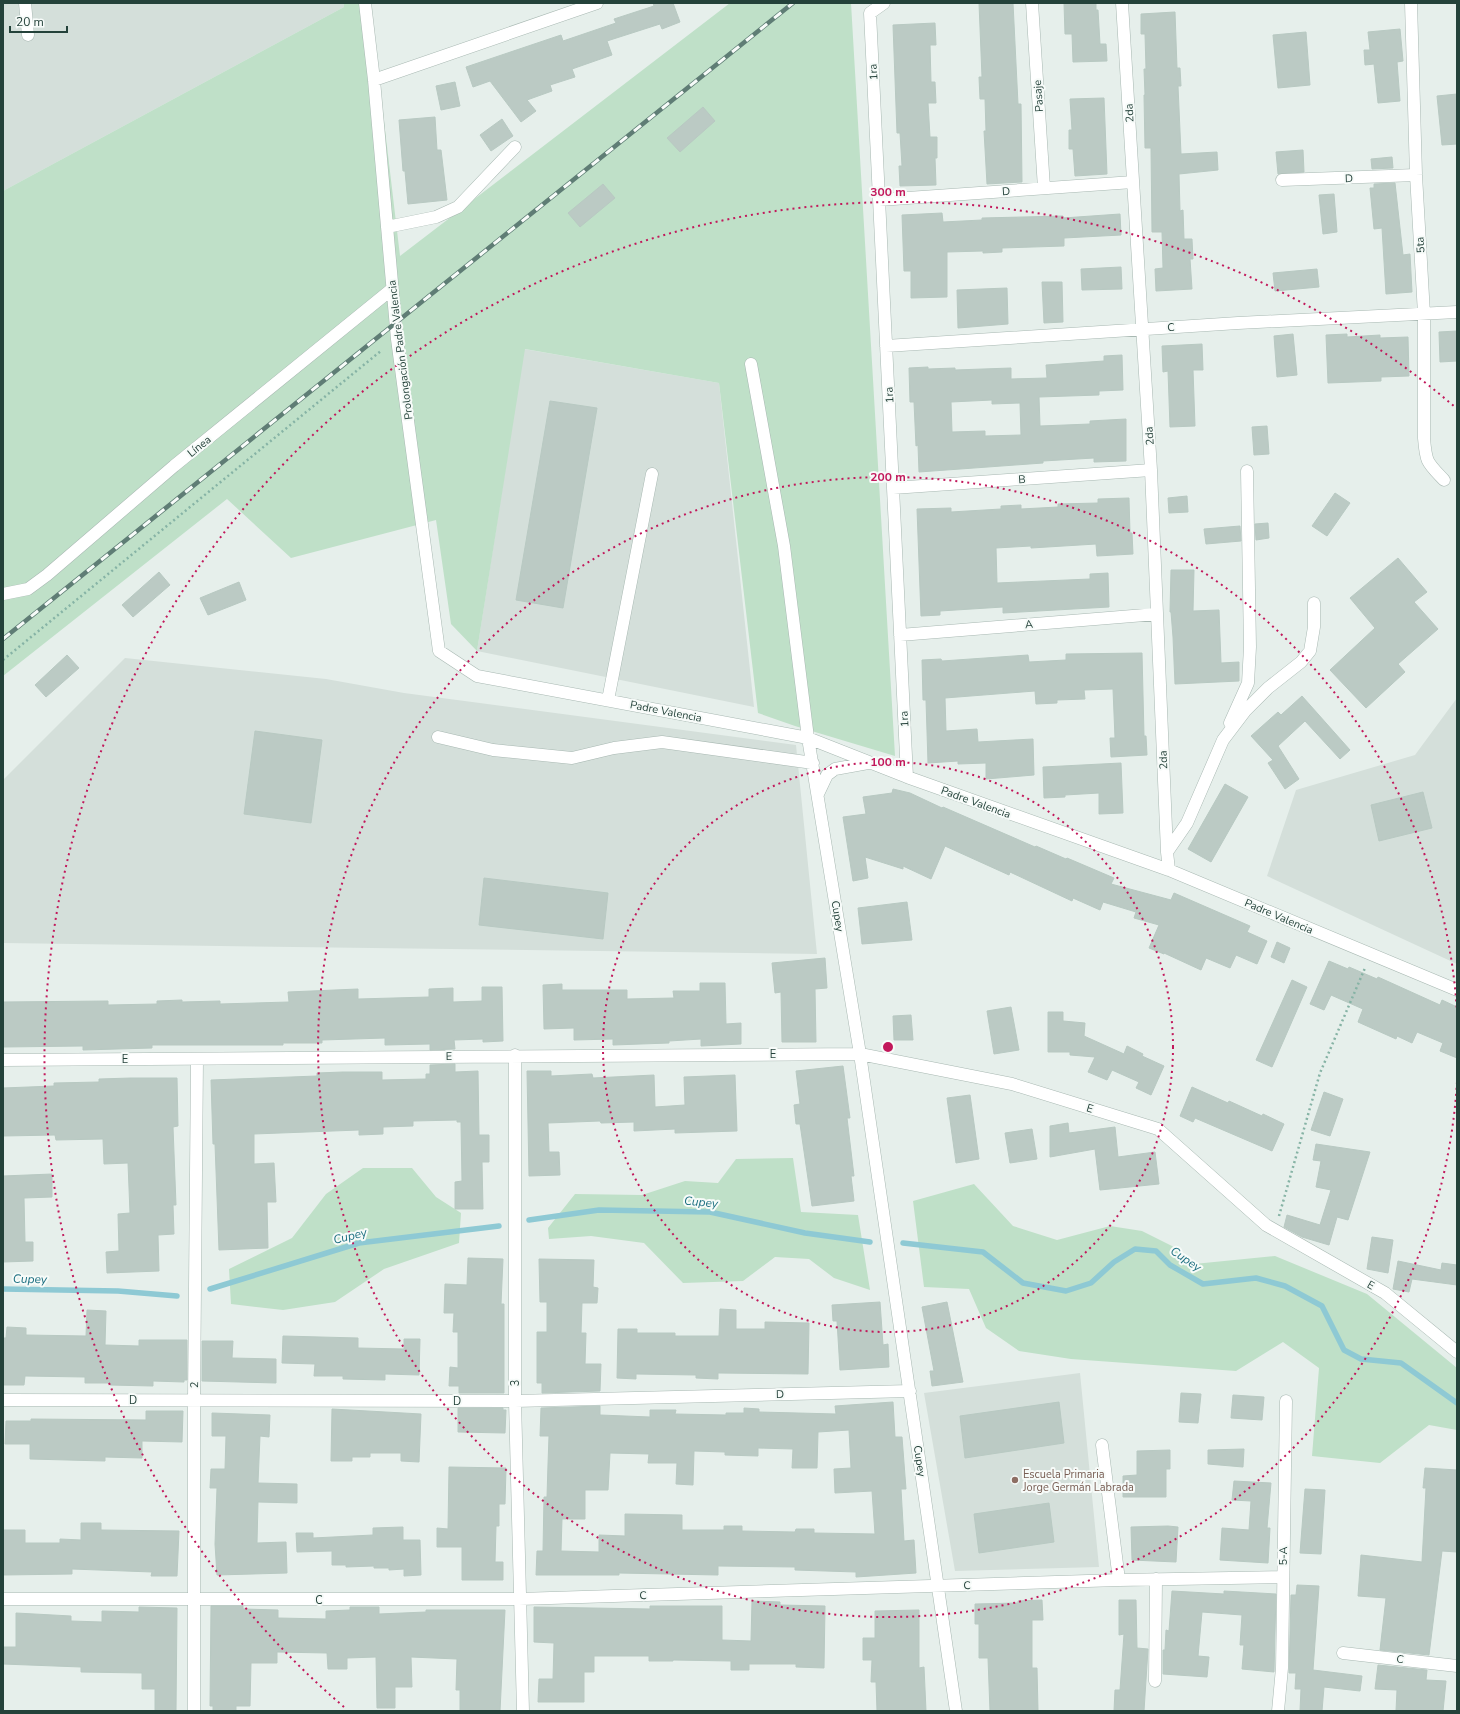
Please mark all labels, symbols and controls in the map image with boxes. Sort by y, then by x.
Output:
scale bar [10,8,67,34]
text: 20 m [16,14,44,30]
street label: 1ra [866,63,881,81]
street label: Pasaje [1030,79,1047,113]
street label: 2da [1122,103,1137,123]
street label: D [1345,171,1353,186]
text: 300 m [870,184,906,200]
street label: D [1001,184,1011,199]
street label: 5ta [1413,236,1428,253]
street label: Prolongación Padre Valencia [384,279,417,421]
street label: C [1167,320,1175,335]
street label: 1ra [882,386,897,404]
street label: 2da [1141,426,1158,446]
street label: Línea [184,432,214,461]
text: 200 m [870,469,906,485]
street label: B [1018,472,1026,487]
street label: A [1024,617,1034,632]
street label: Padre Valencia [629,697,703,726]
street label: 1ra [897,710,912,728]
street label: 2da [1156,750,1171,770]
text: 100 m [870,754,906,770]
street label: Padre Valencia [939,783,1013,822]
street label: Padre Valencia [1242,895,1316,938]
street label: Cupey [828,899,847,933]
centre of rings [881,1040,895,1054]
street label: E [770,1047,776,1062]
street label: E [446,1049,452,1064]
street label: E [122,1052,128,1067]
street label: E [1085,1100,1095,1117]
water label: Cupey [683,1193,720,1212]
water label: Cupey [331,1224,369,1248]
water label: Cupey [1167,1243,1205,1276]
water label: Cupey [13,1271,48,1287]
street label: E [1364,1277,1377,1294]
street label: 3 [508,1380,523,1386]
street label: 2 [187,1382,202,1388]
street label: D [776,1387,784,1402]
street label: D [129,1393,137,1408]
street label: D [453,1394,461,1409]
street label: Cupey [910,1445,929,1478]
place label: Escuela Primaria Jorge Germán Labrada [1022,1467,1134,1495]
marker: Escuela Primaria Jorge Germán Labrada [1010,1475,1020,1485]
street label: 5-A [1276,1546,1291,1566]
street label: C [963,1578,971,1593]
street label: C [639,1588,647,1603]
street label: C [315,1593,323,1608]
street label: C [1395,1652,1404,1667]

